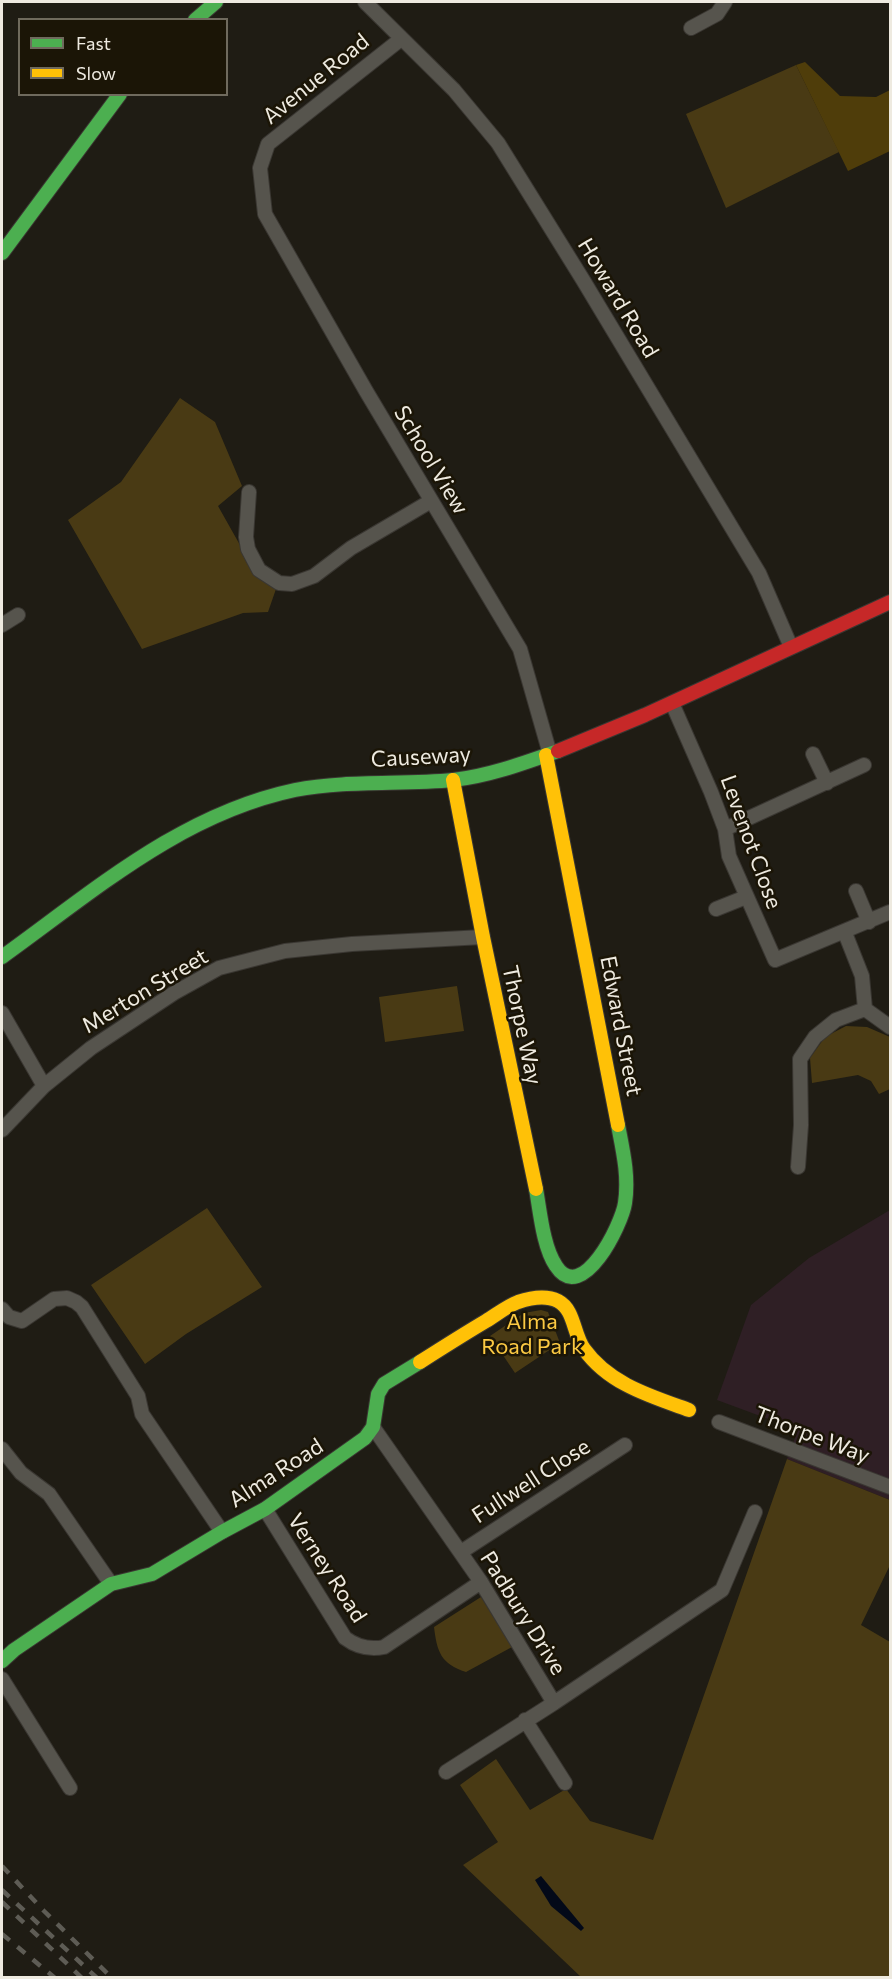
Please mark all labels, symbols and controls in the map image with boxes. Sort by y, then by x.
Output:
legend [18,18,228,96]
street label: Avenue Road [258,28,374,130]
text: Fast [76,32,111,54]
text: Slow [76,62,116,84]
street label: Howard Road [572,233,664,363]
street label: School View [388,401,474,519]
street label: Causeway [370,741,472,773]
street label: Levenot Close [715,771,787,913]
street label: Merton Street [77,943,213,1039]
street label: Edward Street [594,954,648,1098]
street label: Thorpe Way [496,963,548,1087]
park label: Alma Road Park [481,1309,583,1360]
street label: Thorpe Way [751,1401,873,1469]
street label: Alma Road [224,1433,328,1513]
street label: Fullwell Close [467,1433,595,1529]
street label: Verney Road [282,1508,372,1628]
street label: Padbury Drive [474,1546,572,1680]

